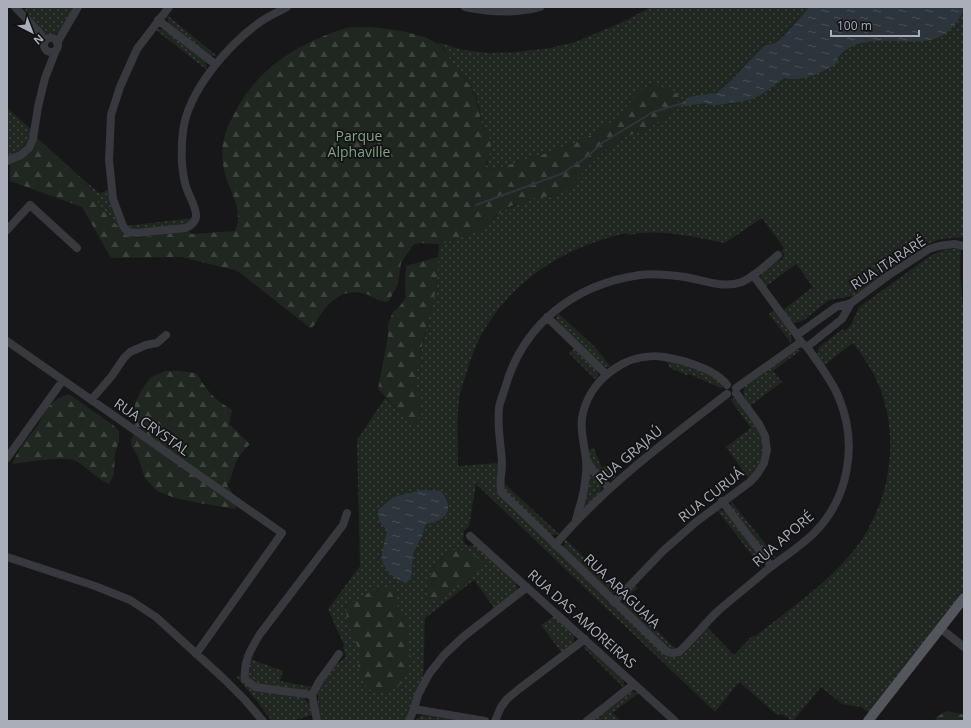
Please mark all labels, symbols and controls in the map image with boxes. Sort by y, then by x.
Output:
north arrow [12,12,52,52]
scale bar [831,12,919,38]
text: 100 m [837,17,872,34]
text: N [31,31,47,48]
park label: Parque Alphaville [328,126,391,161]
street label: RUA ITARARÉ [847,231,929,294]
street label: RUA CRYSTAL [111,394,194,460]
street label: RUA GRAJAÚ [591,421,666,488]
street label: RUA CURUÁ [674,463,747,526]
street label: RUA APORÉ [748,507,818,571]
street label: RUA ARAGUAIA [580,549,665,632]
street label: RUA DAS AMOREIRAS [524,565,641,672]

